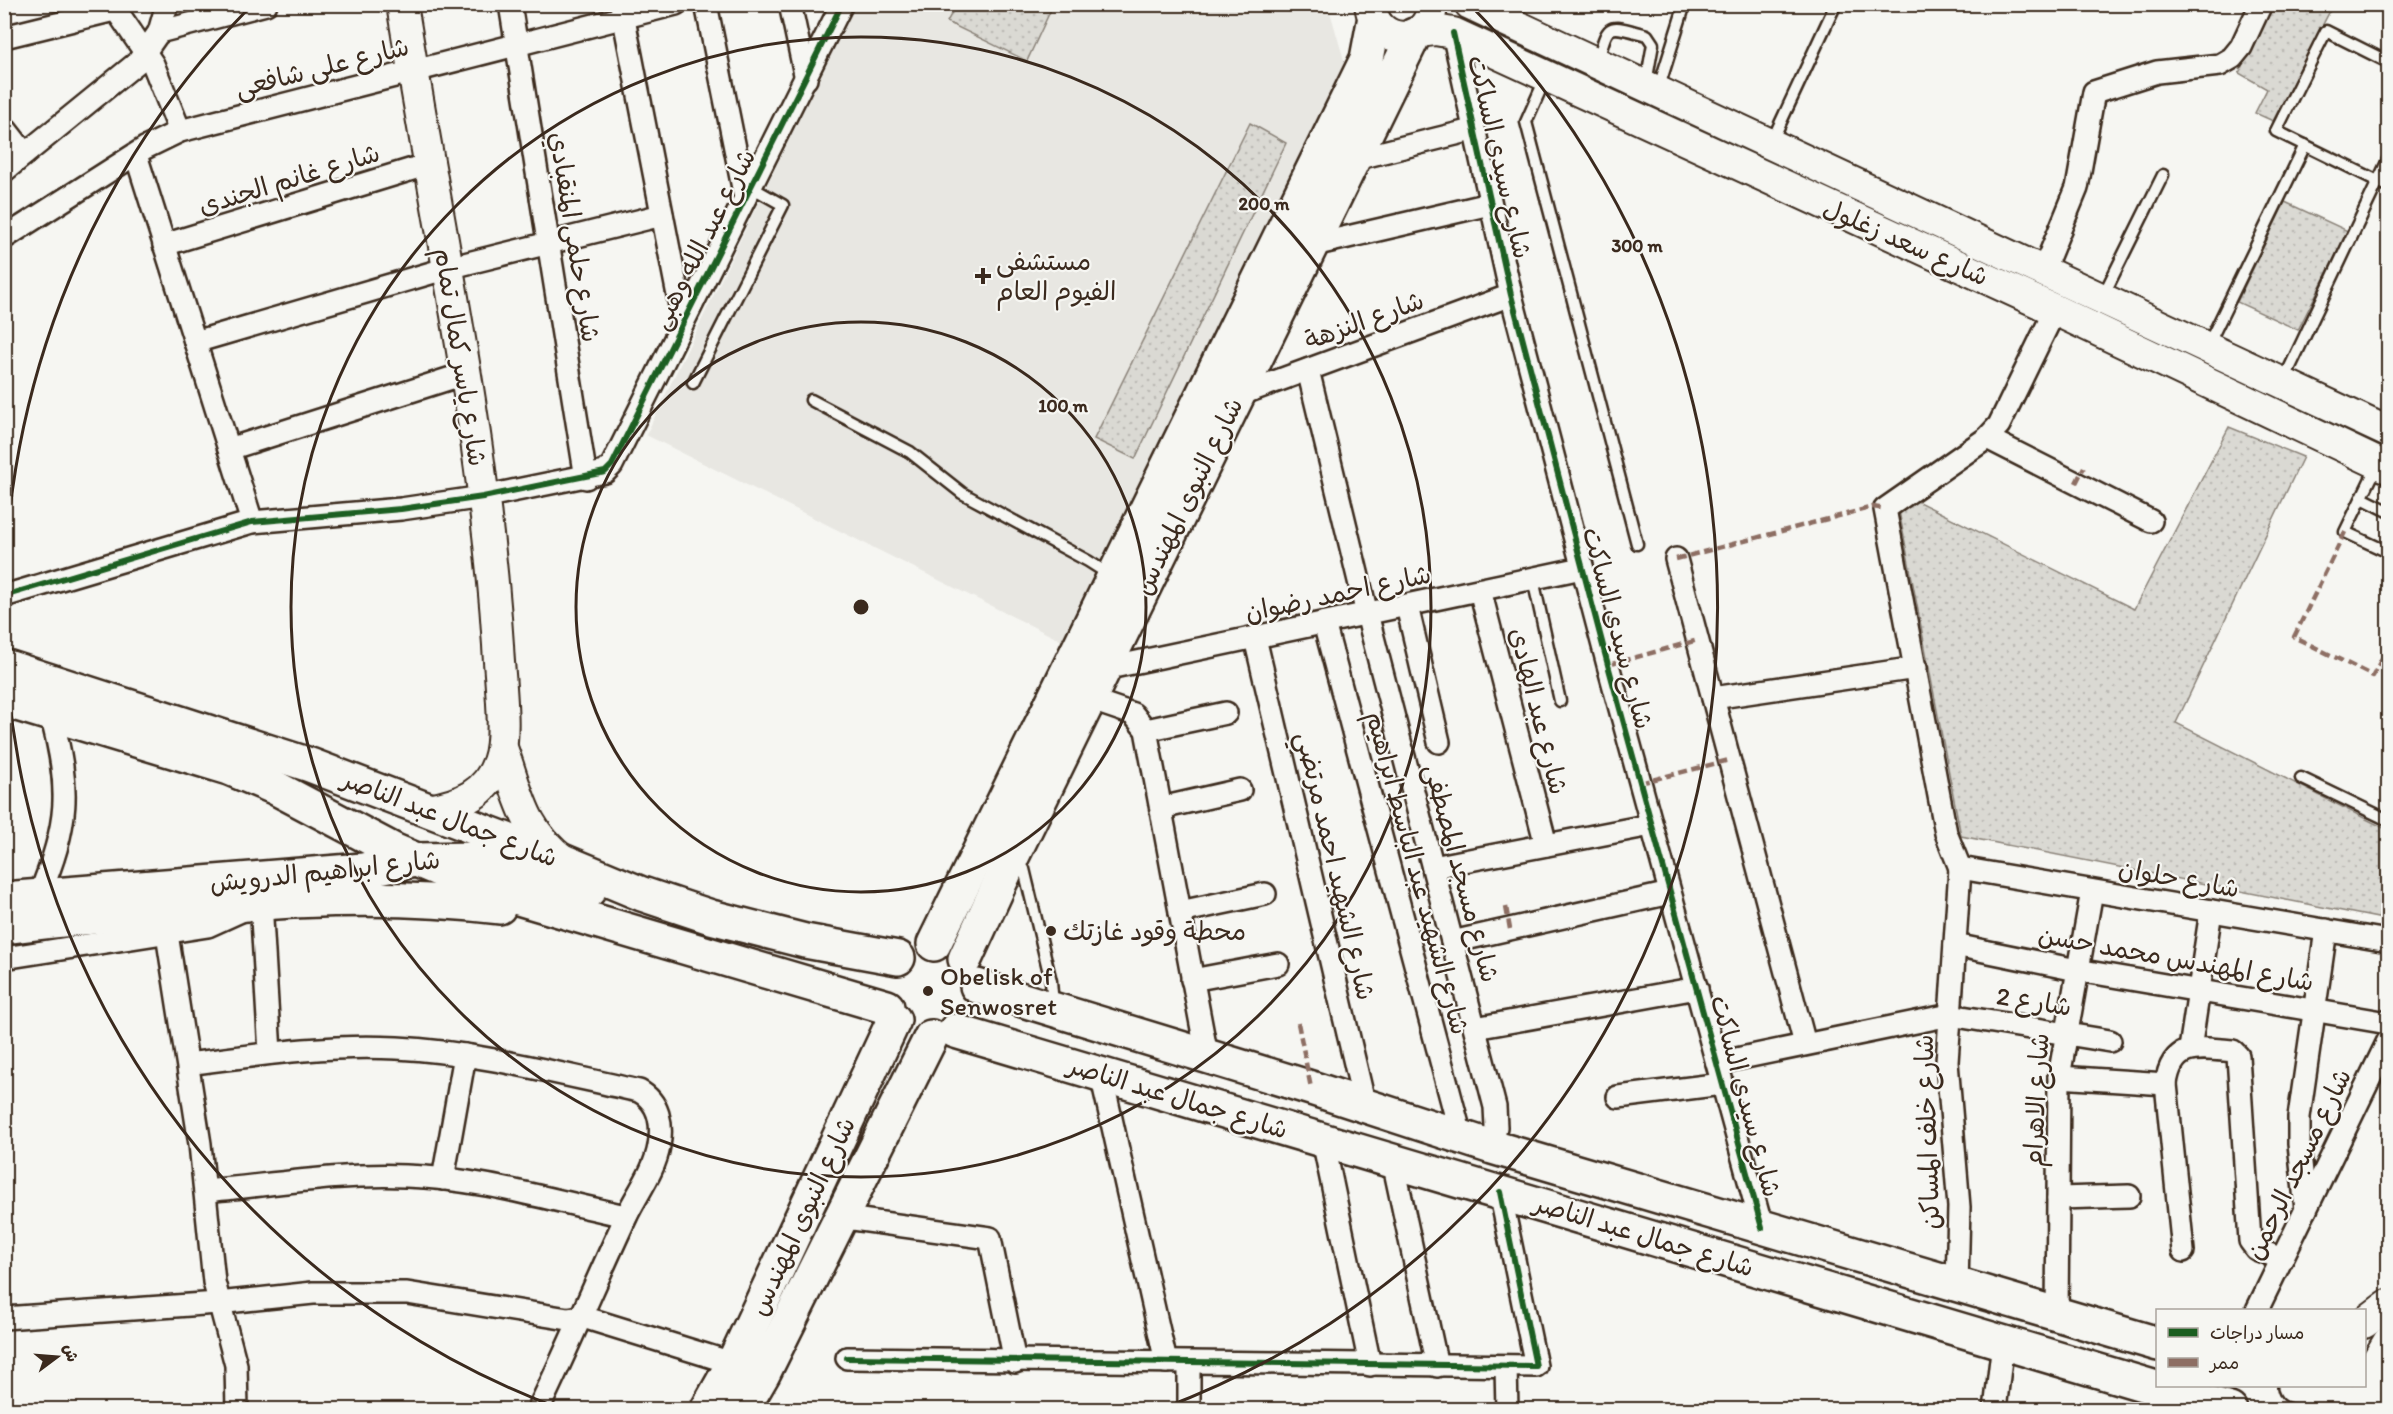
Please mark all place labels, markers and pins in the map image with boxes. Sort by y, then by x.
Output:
place label: مستشفى الفيوم العام [996,245,1116,311]
marker: مستشفى الفيوم العام [974,267,992,285]
centre of rings [851,597,871,617]
place label: محطة وقود غازتك [1063,915,1246,947]
marker: محطة وقود غازتك [1044,924,1058,938]
place label: Obelisk of Senwosret [940,960,1057,1022]
marker: Obelisk of Senwosret [921,984,935,998]

